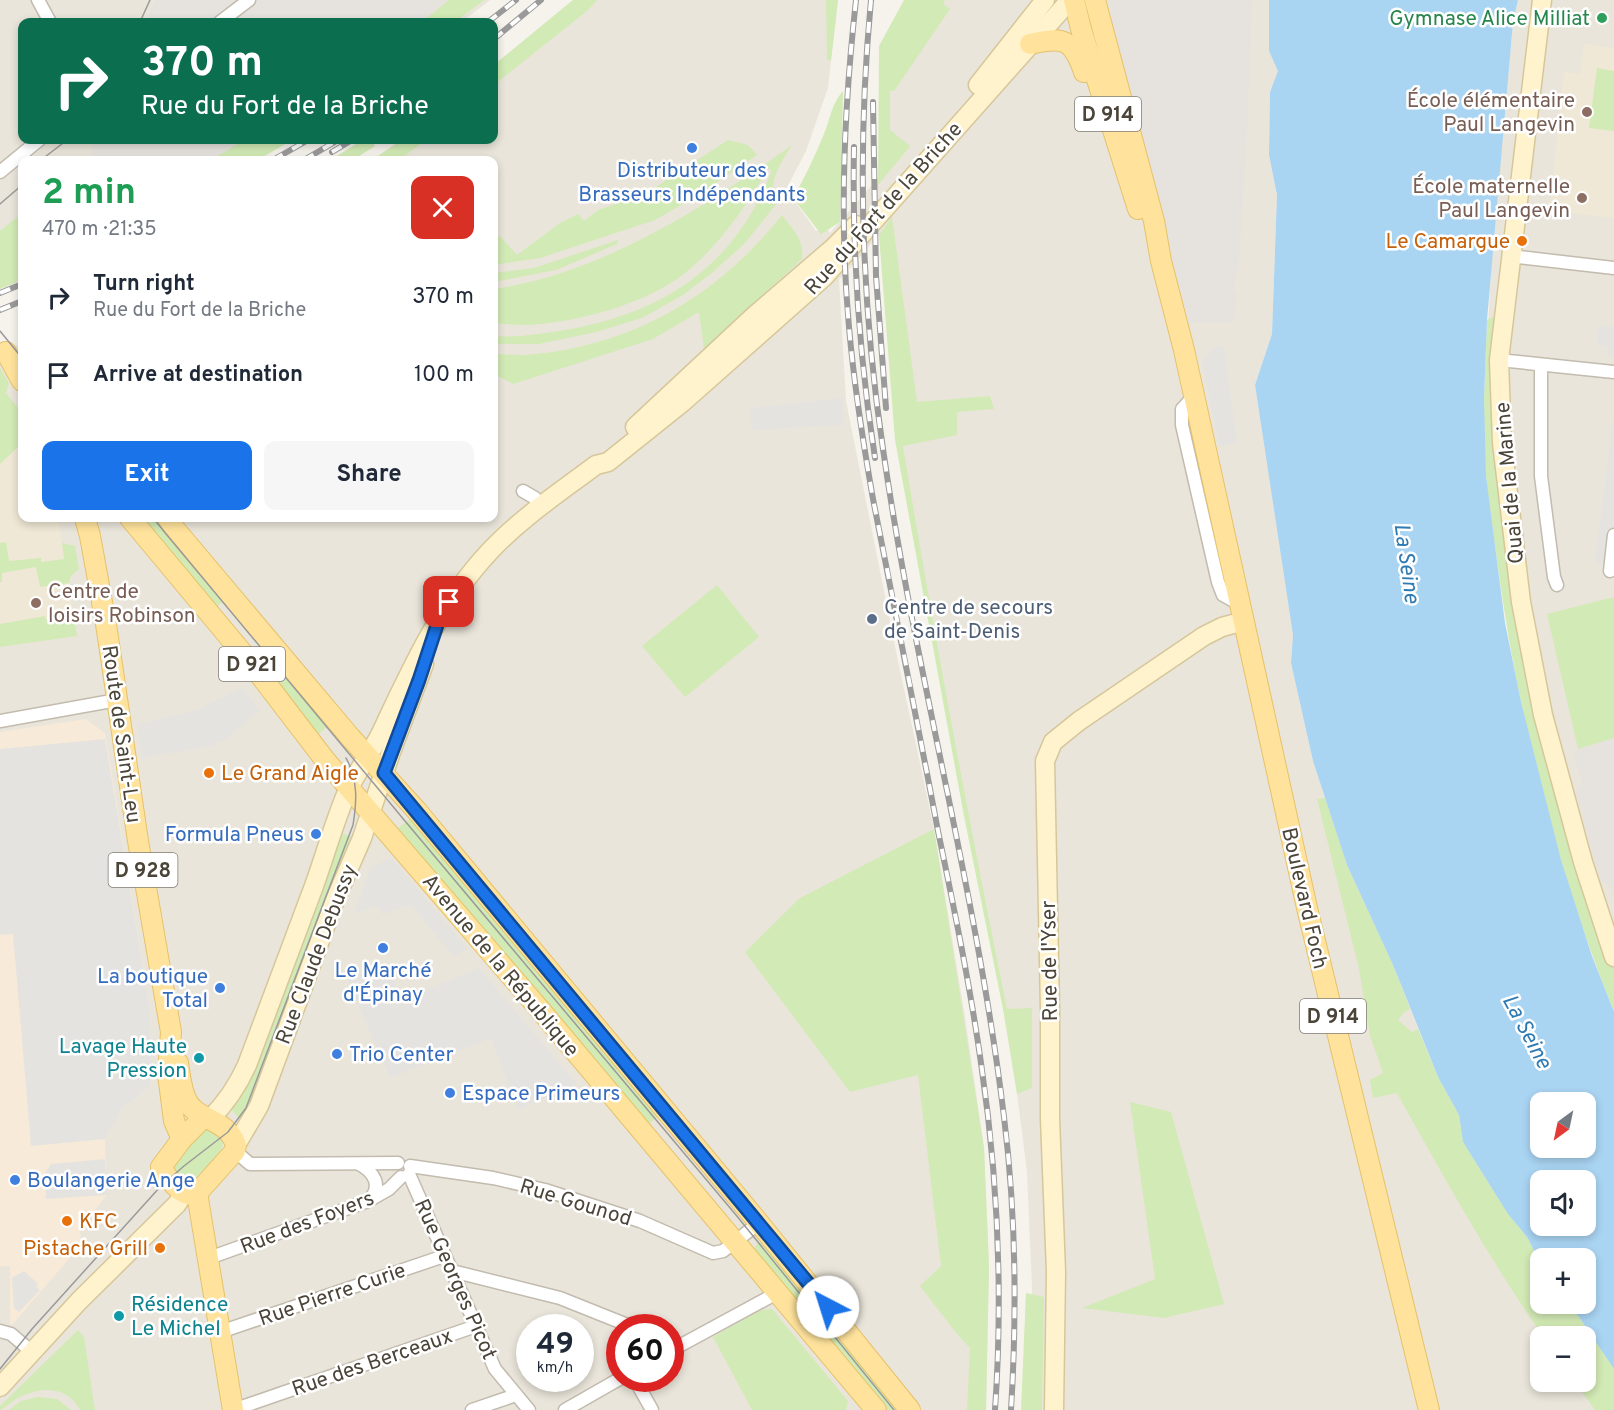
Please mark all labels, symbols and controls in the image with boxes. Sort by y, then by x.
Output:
place label: Gymnase Alice Milliat [1389,6,1590,33]
marker: Gymnase Alice Milliat [1595,11,1609,25]
text: 370 m [141,38,263,91]
icon: right [42,42,120,120]
place label: École élémentaire Paul Langevin [1407,87,1575,139]
text: Rue du Fort de la Briche [141,90,429,124]
road number: D 914 [1075,97,1141,131]
marker: École élémentaire Paul Langevin [1580,105,1594,119]
street label: Rue du Fort de la Briche [799,117,969,301]
marker: Distributeur des Brasseurs Indépendants [685,141,699,155]
place label: Distributeur des Brasseurs Indépendants [578,158,806,209]
text: 2 min [42,171,136,217]
place label: École maternelle Paul Langevin [1412,173,1570,225]
button: close [411,176,474,239]
marker: École maternelle Paul Langevin [1575,191,1589,205]
text: 470 m · 21:35 [42,217,157,243]
place label: Le Camargue [1385,229,1510,256]
marker: Le Camargue [1515,234,1529,248]
text: Turn right [93,271,195,298]
icon: right [42,281,75,314]
text: 370 m [412,284,474,311]
text: Rue du Fort de la Briche [93,298,306,324]
icon: arrive [42,359,75,392]
text: Arrive at destination [93,362,303,389]
text: 100 m [414,362,474,389]
street label: Quai de la Marine [1490,401,1531,565]
button: Exit [42,441,252,510]
button: Share [264,441,474,510]
water label: La Seine [1387,522,1425,606]
pin [423,576,474,627]
place label: Centre de loisirs Robinson [48,579,196,630]
icon: arrive [432,585,465,618]
place label: Centre de secours de Saint-Denis [884,595,1053,646]
marker: Centre de loisirs Robinson [29,596,43,610]
marker: Centre de secours de Saint-Denis [865,612,879,626]
street label: Route de Saint-Leu [95,643,146,825]
road number: D 921 [219,647,285,681]
place label: Le Grand Aigle [221,761,359,788]
marker: Le Grand Aigle [202,766,216,780]
place label: Formula Pneus [165,822,304,849]
street label: Boulevard Foch [1274,825,1333,972]
marker: Formula Pneus [309,827,323,841]
road number: D 928 [108,853,178,887]
street label: Rue Claude Debussy [271,861,364,1049]
street label: Avenue de la République [415,869,584,1063]
street label: Rue de l'Yser [1036,900,1065,1022]
marker: Le Marché d'Épinay [376,941,390,955]
place label: Le Marché d'Épinay [334,958,432,1009]
place label: La boutique Total [97,964,208,1015]
marker: La boutique Total [213,981,227,995]
water label: La Seine [1495,990,1557,1075]
road number: D 914 [1300,999,1366,1033]
place label: Lavage Haute Pression [59,1034,187,1085]
place label: Trio Center [349,1042,454,1069]
marker: Trio Center [330,1047,344,1061]
marker: Lavage Haute Pression [192,1051,206,1065]
place label: Espace Primeurs [462,1081,620,1108]
marker: Espace Primeurs [443,1086,457,1100]
north arrow [1530,1092,1596,1158]
map controls [1530,1092,1596,1392]
place label: Boulangerie Ange [27,1168,195,1195]
button: sound [1530,1170,1596,1236]
marker: Boulangerie Ange [8,1173,22,1187]
street label: Rue Gounod [516,1174,635,1233]
street label: Rue des Foyers [237,1185,378,1261]
street label: Rue Georges Picot [407,1195,502,1364]
place label: KFC [79,1209,118,1236]
marker: KFC [60,1214,74,1228]
place label: Pistache Grill [23,1236,148,1263]
marker: Pistache Grill [153,1241,167,1255]
button: + [1530,1248,1596,1314]
street label: Rue Pierre Curie [255,1258,410,1333]
position arrow [796,1275,860,1339]
place label: Résidence Le Michel [131,1292,228,1343]
marker: Résidence Le Michel [112,1309,126,1323]
speed limit sign: 60 [606,1314,684,1392]
street label: Rue des Berceaux [289,1323,456,1404]
button: − [1530,1326,1596,1392]
text: 49 [536,1327,574,1364]
text: km/h [537,1359,573,1378]

